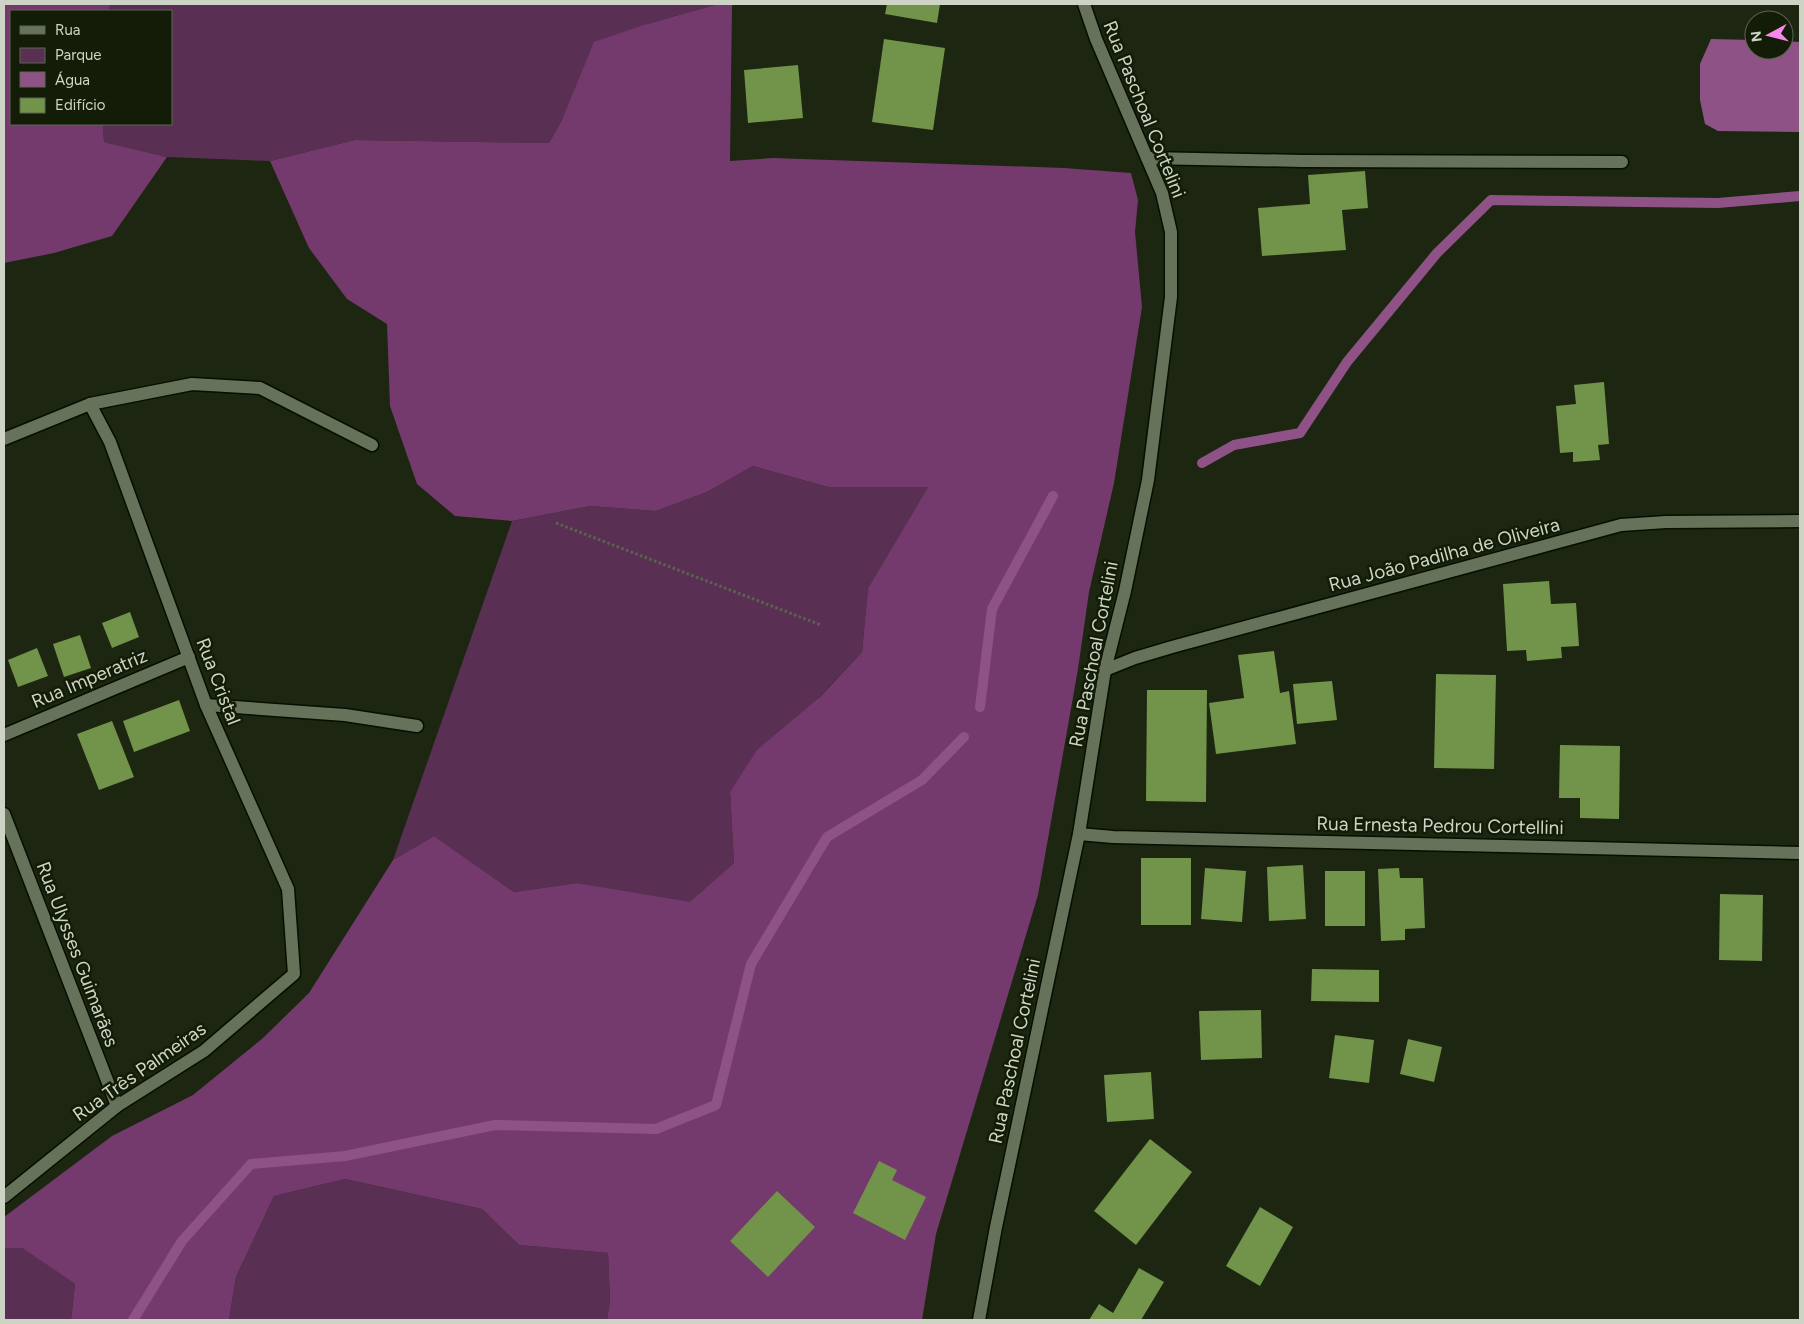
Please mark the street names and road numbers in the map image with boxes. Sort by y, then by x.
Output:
street label: Rua Paschoal Cortelini [1098,17,1191,201]
street label: Rua João Padilha de Oliveira [1326,513,1562,596]
street label: Rua Paschoal Cortelini [1064,559,1123,749]
street label: Rua Cristal [191,634,246,728]
street label: Rua Imperatriz [28,644,150,713]
street label: Rua Ernesta Pedrou Cortellini [1316,812,1564,839]
street label: Rua Ulysses Guimarães [32,858,124,1050]
street label: Rua Paschoal Cortelini [984,956,1045,1146]
street label: Rua Três Palmeiras [68,1017,210,1126]

